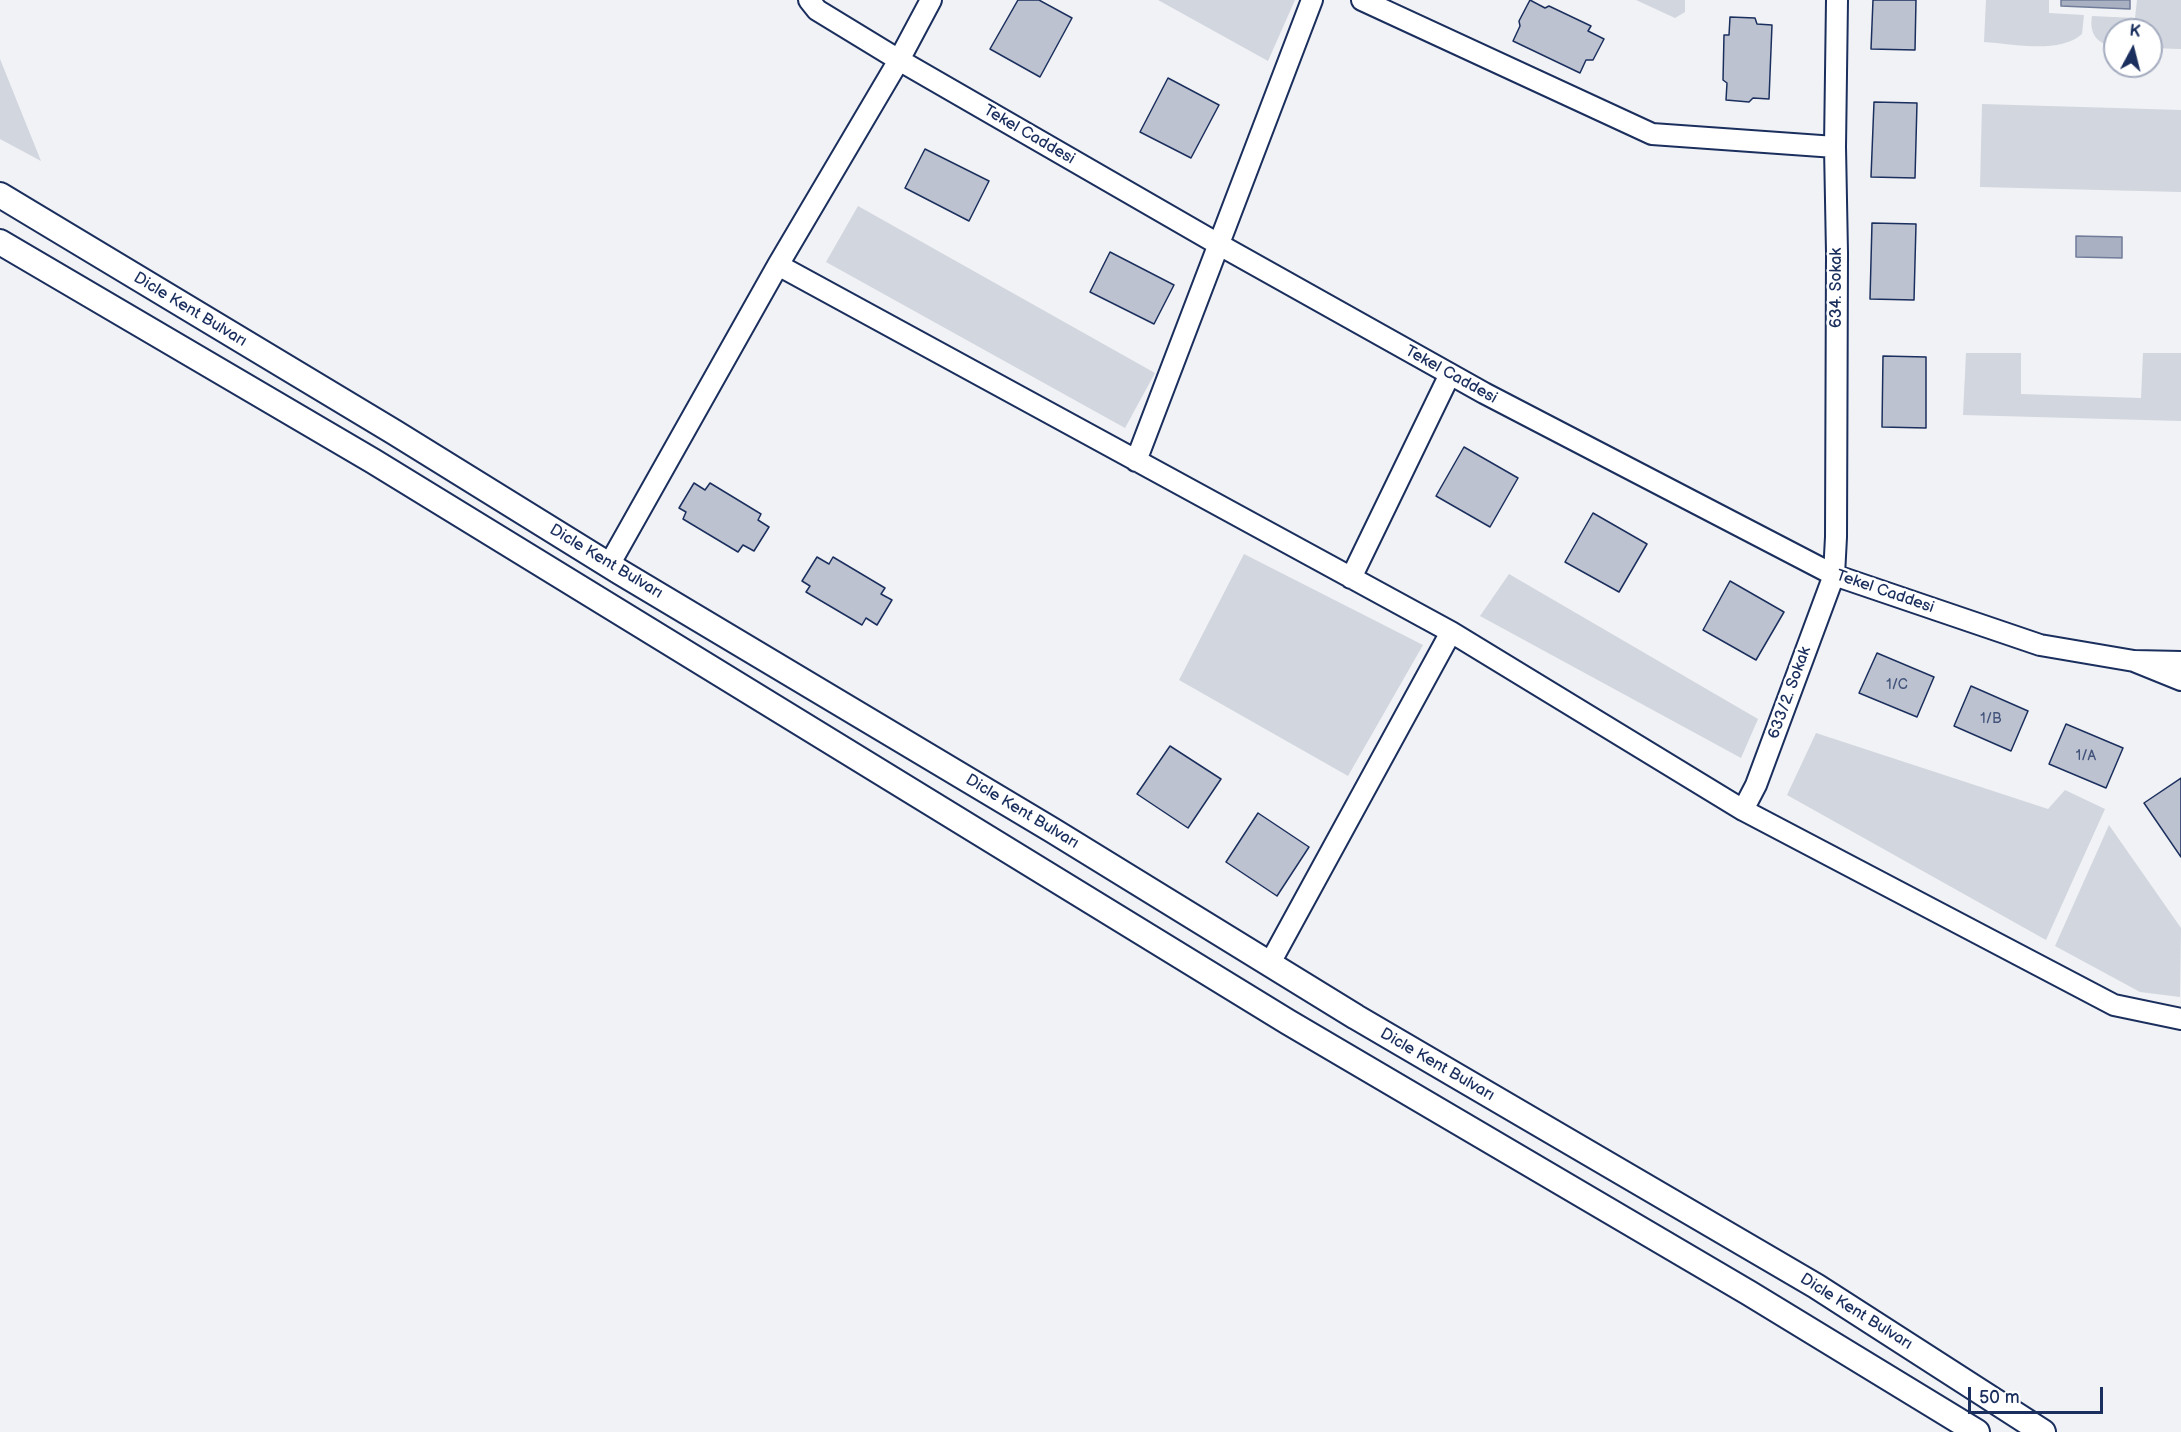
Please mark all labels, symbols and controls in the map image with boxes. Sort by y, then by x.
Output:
north arrow [2103,18,2163,78]
text: K [2128,22,2142,42]
street label: Tekel Caddesi [980,101,1078,169]
street label: 634. Sokak [1827,248,1847,328]
street label: Dicle Kent Bulvarı [130,269,250,351]
street label: Tekel Caddesi [1402,342,1500,408]
street label: Dicle Kent Bulvarı [546,521,666,603]
street label: Tekel Caddesi [1834,566,1936,618]
street label: 633/2. Sokak [1764,644,1816,742]
house number: 1/C [1886,677,1908,693]
house number: 1/B [1980,711,2002,727]
house number: 1/A [2076,748,2096,764]
street label: Dicle Kent Bulvarı [962,771,1082,853]
street label: Dicle Kent Bulvarı [1376,1025,1498,1105]
street label: Dicle Kent Bulvarı [1796,1270,1916,1354]
scale bar [1971,1375,2106,1413]
text: 50 m [1979,1387,2020,1408]

